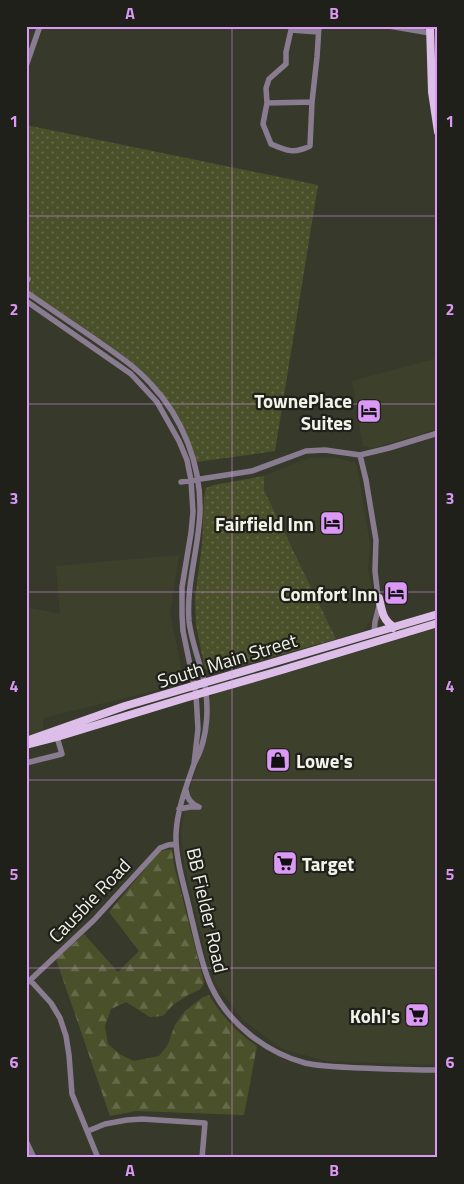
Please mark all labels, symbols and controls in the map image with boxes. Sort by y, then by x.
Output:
text: A [125,1,135,25]
text: B [329,1,339,25]
text: 1 [10,109,18,133]
text: 1 [446,109,454,133]
text: 2 [10,297,18,321]
text: 2 [446,297,454,321]
place label: TownePlace Suites [254,386,352,437]
hotel icon: TownePlace Suites [356,398,382,424]
text: 3 [10,486,18,510]
text: 3 [446,486,454,510]
place label: Fairfield Inn [215,509,314,538]
hotel icon: Fairfield Inn [319,510,345,536]
place label: Comfort Inn [280,579,378,608]
hotel icon: Comfort Inn [383,580,409,606]
street label: South Main Street [154,625,301,695]
text: 4 [10,674,19,698]
text: 4 [446,674,455,698]
place label: Lowe's [296,746,353,775]
shop icon: Lowe's [265,747,291,773]
street label: BB Fielder Road [180,845,236,975]
place label: Target [302,849,354,878]
supermarket icon: Target [272,850,298,876]
street label: Causbie Road [41,851,137,949]
text: 5 [10,862,19,886]
text: 5 [446,862,455,886]
place label: Kohl's [350,1001,400,1030]
supermarket icon: Kohl's [404,1002,430,1028]
text: 6 [10,1050,19,1074]
text: 6 [446,1050,455,1074]
text: A [125,1158,135,1182]
text: B [329,1158,339,1182]

